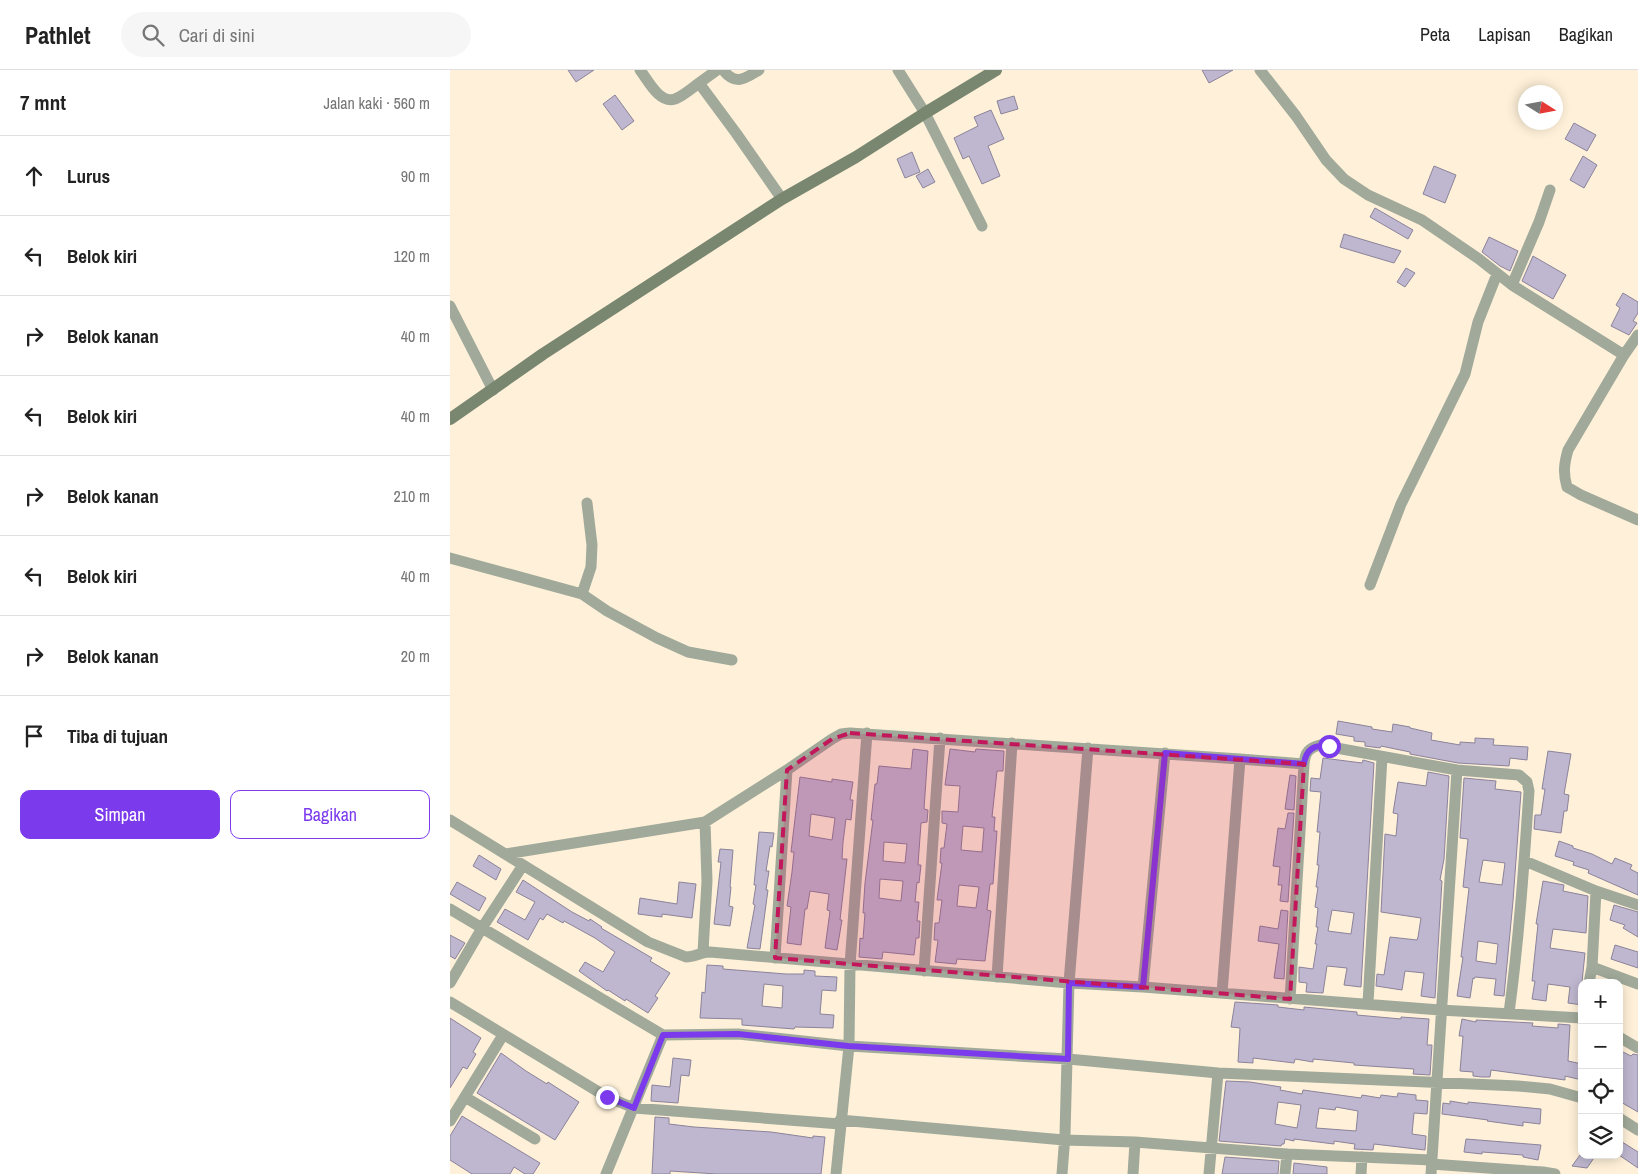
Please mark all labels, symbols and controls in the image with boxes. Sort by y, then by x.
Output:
search box [121,12,471,57]
text: Pathlet [25,19,91,51]
icon: search [139,21,167,49]
text: Cari di sini [179,22,255,48]
text: Peta [1420,22,1450,47]
text: Lapisan [1478,22,1531,47]
text: Bagikan [1559,22,1613,47]
north arrow [1518,85,1563,130]
text: 7 mnt [20,88,66,117]
text: Jalan kaki · 560 m [324,92,430,114]
icon: ahead [20,162,48,190]
text: Lurus [67,163,110,189]
text: 90 m [401,165,430,187]
icon: left [20,242,48,270]
text: Belok kiri [67,243,137,269]
text: 120 m [394,245,430,267]
icon: right [20,322,48,350]
text: Belok kanan [67,323,159,349]
text: 40 m [401,325,430,347]
icon: left [20,402,48,430]
text: Belok kiri [67,403,137,429]
text: 40 m [401,405,430,427]
icon: right [20,482,48,510]
text: Belok kanan [67,483,159,509]
text: 210 m [394,485,430,507]
icon: left [20,562,48,590]
text: Belok kiri [67,563,137,589]
text: 40 m [401,565,430,587]
icon: right [20,642,48,670]
text: Belok kanan [67,643,159,669]
text: 20 m [401,645,430,667]
icon: arrive [20,722,48,750]
text: Tiba di tujuan [67,723,168,749]
route start [1318,735,1341,758]
button: Simpan [20,790,220,839]
button: Bagikan [230,790,430,839]
map controls [1578,979,1623,1159]
button: + [1578,979,1623,1024]
button: − [1578,1024,1623,1069]
button: locate [1578,1069,1623,1114]
route end [596,1086,619,1109]
button: layers [1578,1114,1623,1159]

